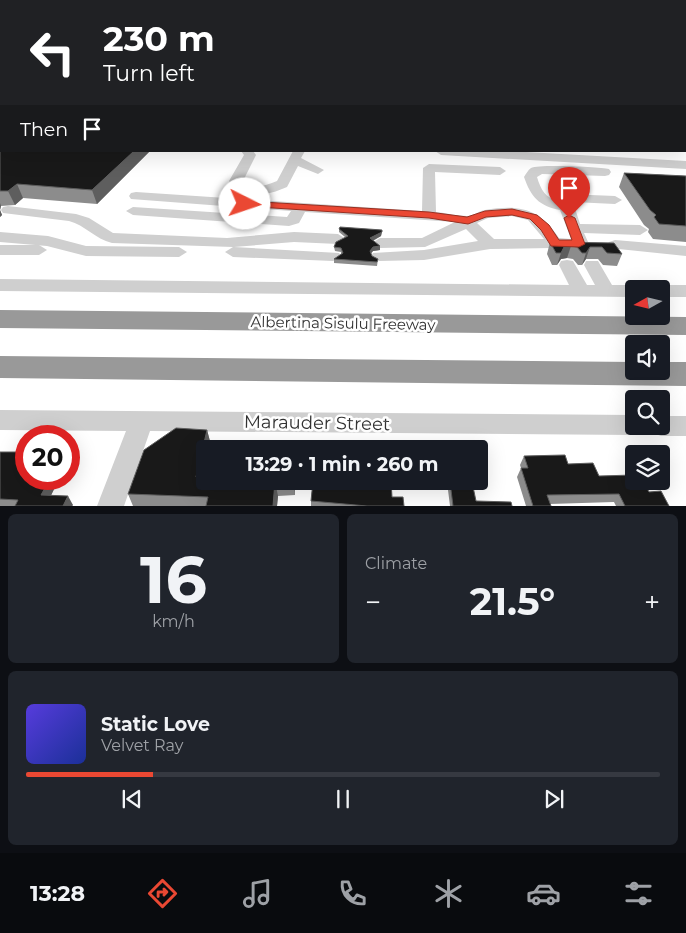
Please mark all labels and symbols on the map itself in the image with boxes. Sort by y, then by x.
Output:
pin [548,167,590,218]
position arrow [218,177,270,229]
north arrow [625,280,670,325]
street label: Albertina Sisulu Freeway [250,312,436,334]
street label: Marauder Street [244,411,390,435]
speed limit sign: 20 [15,425,80,490]

